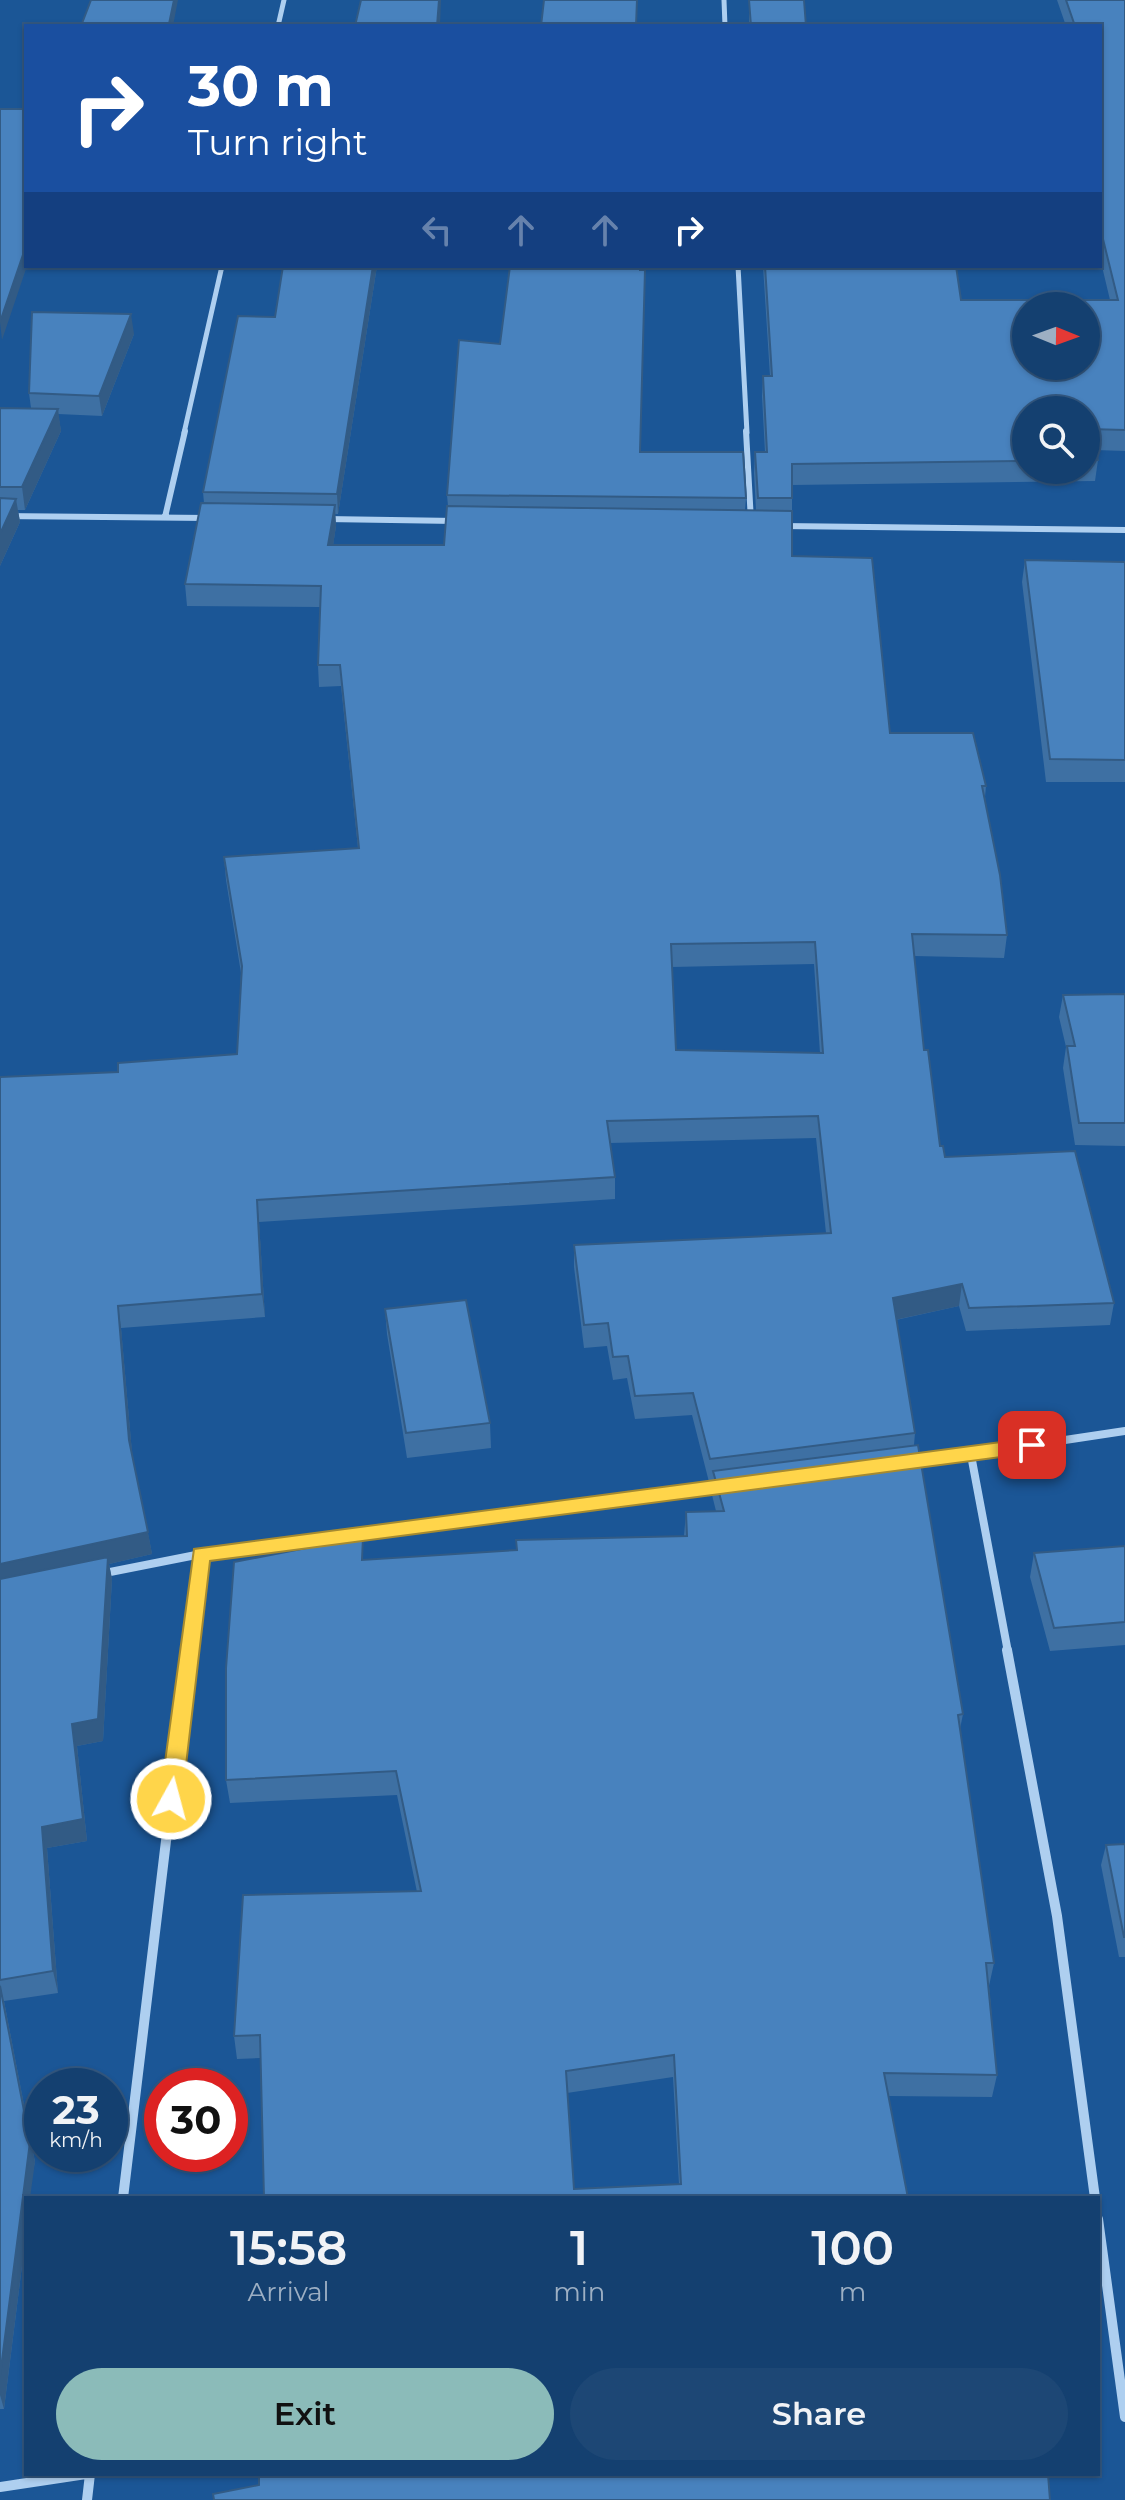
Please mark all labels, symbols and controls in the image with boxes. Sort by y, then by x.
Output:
text: 30 m [188,52,334,120]
icon: right [56,56,160,160]
text: Turn right [188,120,368,164]
icon: left [415,208,459,252]
icon: ahead [499,208,543,252]
icon: ahead [583,208,627,252]
icon: right [667,208,711,252]
north arrow [1012,292,1100,380]
map controls [1012,292,1100,484]
button: search [1012,396,1100,484]
pin [998,1411,1066,1479]
icon: arrive [1010,1423,1054,1467]
position arrow [129,1757,213,1841]
speed limit sign: 30 [144,2068,248,2172]
text: 23 [52,2085,100,2134]
text: km/h [49,2128,103,2152]
text: 15:58 [230,2219,347,2277]
text: 1 [570,2219,588,2277]
text: 100 [811,2219,894,2277]
text: Arrival [248,2276,330,2308]
text: min [553,2276,605,2308]
text: m [839,2276,866,2308]
button: Exit [56,2368,554,2460]
button: Share [570,2368,1068,2460]

